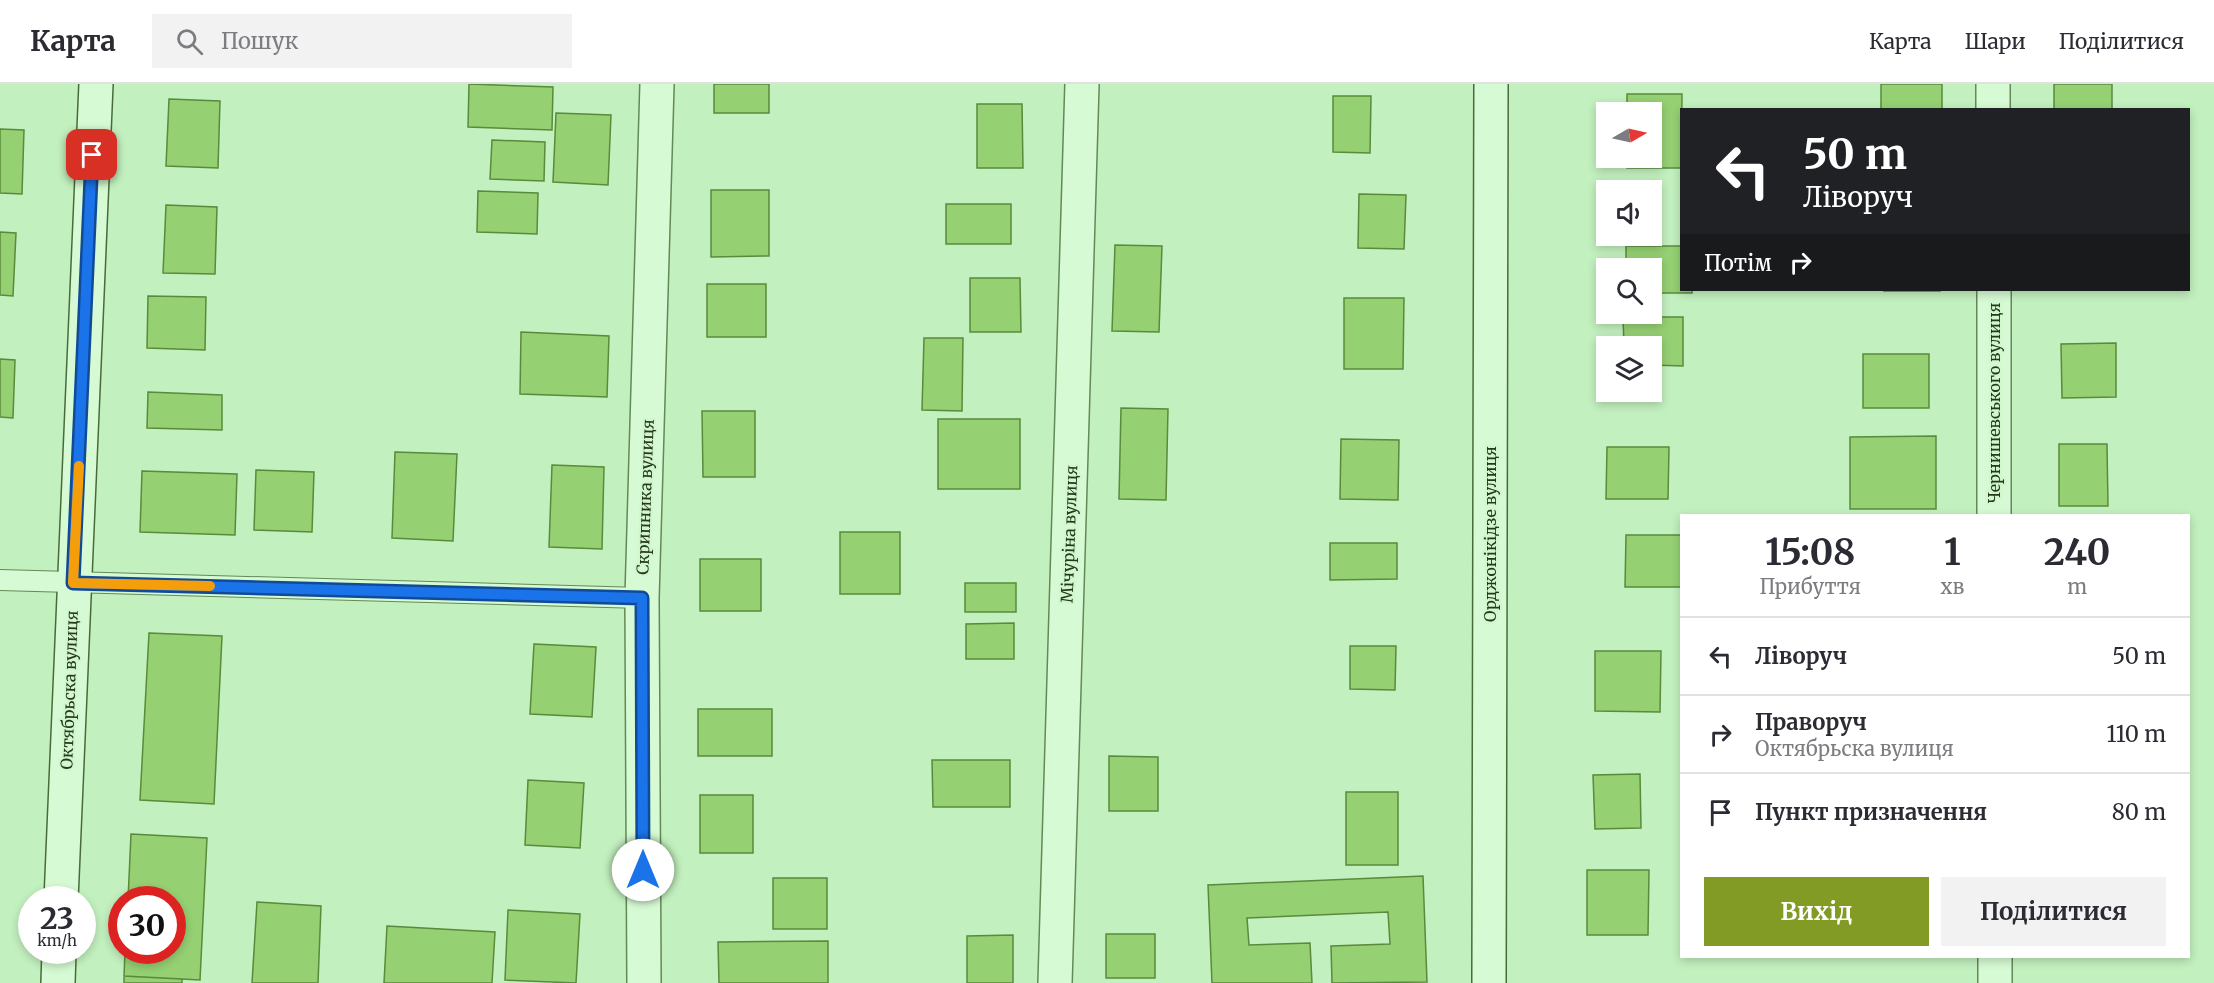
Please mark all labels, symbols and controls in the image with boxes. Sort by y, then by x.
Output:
search box [152,14,572,68]
text: Карта [30,23,116,59]
icon: search [173,25,206,58]
text: Пошук [221,27,298,55]
text: Карта [1869,28,1931,55]
text: Шари [1964,28,2026,55]
text: Поділитися [2059,28,2184,55]
north arrow [1596,102,1662,168]
map controls [1596,102,1662,402]
text: 50 m [1803,128,1907,180]
pin [66,129,117,180]
icon: left [1704,132,1782,210]
icon: arrive [75,138,108,171]
button: sound [1596,180,1662,246]
text: Ліворуч [1803,180,1913,214]
icon: right [1784,246,1817,279]
text: Потім [1704,249,1772,277]
button: search [1596,258,1662,324]
street label: Чернишевського вулиця [1984,303,2004,503]
button: layers [1596,336,1662,402]
street label: Скрипника вулиця [632,419,658,575]
street label: Орджонікідзе вулиця [1480,446,1500,622]
street label: Мічуріна вулиця [1057,465,1081,603]
text: 15:08 [1765,530,1855,575]
text: 1 [1944,530,1961,575]
text: 240 [2044,530,2110,575]
text: Прибуття [1760,574,1861,599]
text: хв [1940,574,1964,599]
text: m [2067,574,2087,599]
street label: Октябрьска вулиця [56,610,82,770]
icon: left [1704,640,1737,673]
text: Ліворуч [1755,642,1847,670]
text: 50 m [2112,642,2166,670]
text: Праворуч [1755,708,1867,736]
icon: right [1704,718,1737,751]
text: 110 m [2107,720,2166,748]
text: Октябрьска вулиця [1755,736,1954,761]
icon: arrive [1704,796,1737,829]
text: Пункт призначення [1755,798,1987,826]
text: 80 m [2112,798,2166,826]
position arrow [611,838,675,902]
button: Вихід [1704,877,1929,946]
button: Поділитися [1941,877,2166,946]
speed limit sign: 30 [108,886,186,964]
text: 23 [40,899,74,937]
text: km/h [37,931,77,950]

